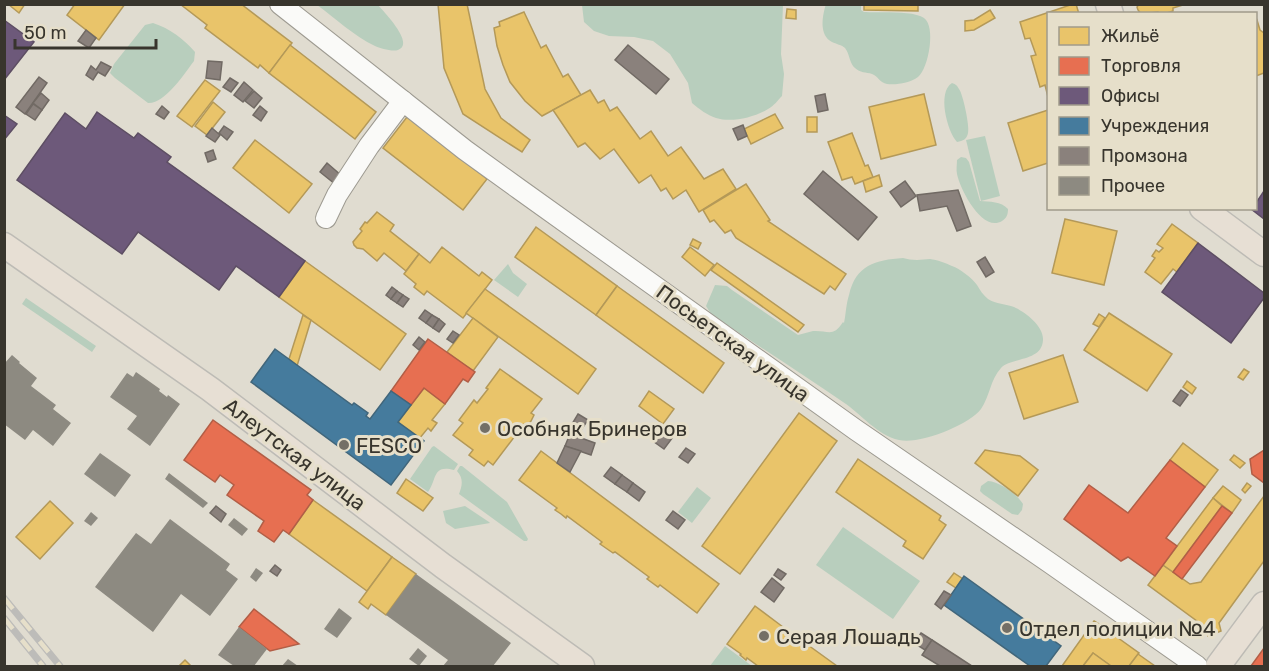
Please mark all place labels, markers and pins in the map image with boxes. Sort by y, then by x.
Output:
place label: Особняк Бринеров [497,416,687,441]
marker: Особняк Бринеров [478,421,492,435]
place label: FESCO [356,433,422,458]
marker: FESCO [337,438,351,452]
place label: Отдел полиции №4 [1019,616,1216,641]
marker: Отдел полиции №4 [1000,621,1014,635]
place label: Серая Лошадь [776,624,921,649]
marker: Серая Лошадь [757,629,771,643]

